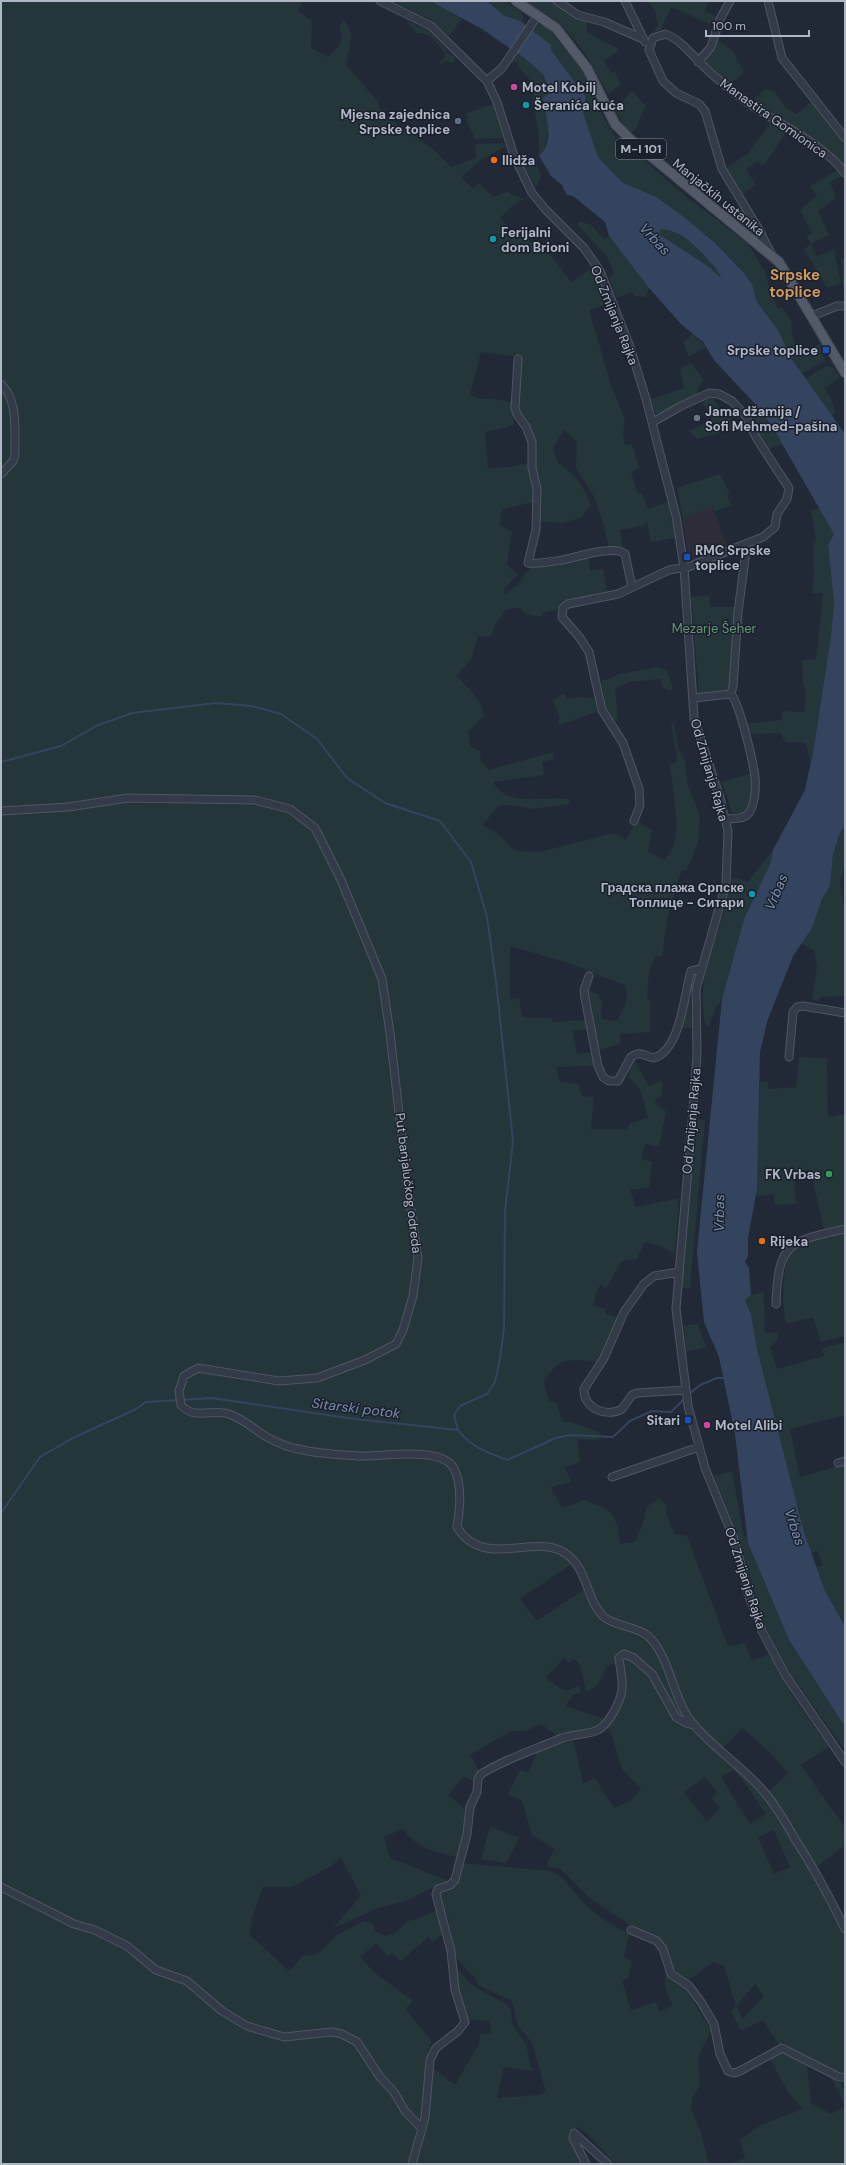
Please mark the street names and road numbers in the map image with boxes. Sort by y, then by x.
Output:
street label: Manastira Gomionica [717,75,831,162]
road number: M-I 101 [616,139,666,159]
street label: Manjačkih ustanika [669,155,768,240]
street label: Od Zmijanja Rajka [587,263,642,368]
street label: Od Zmijanja Rajka [687,717,732,823]
street label: Od Zmijanja Rajka [678,1067,705,1175]
street label: Put banjalučkog odreda [391,1112,426,1254]
street label: Od Zmijanja Rajka [721,1525,770,1631]

